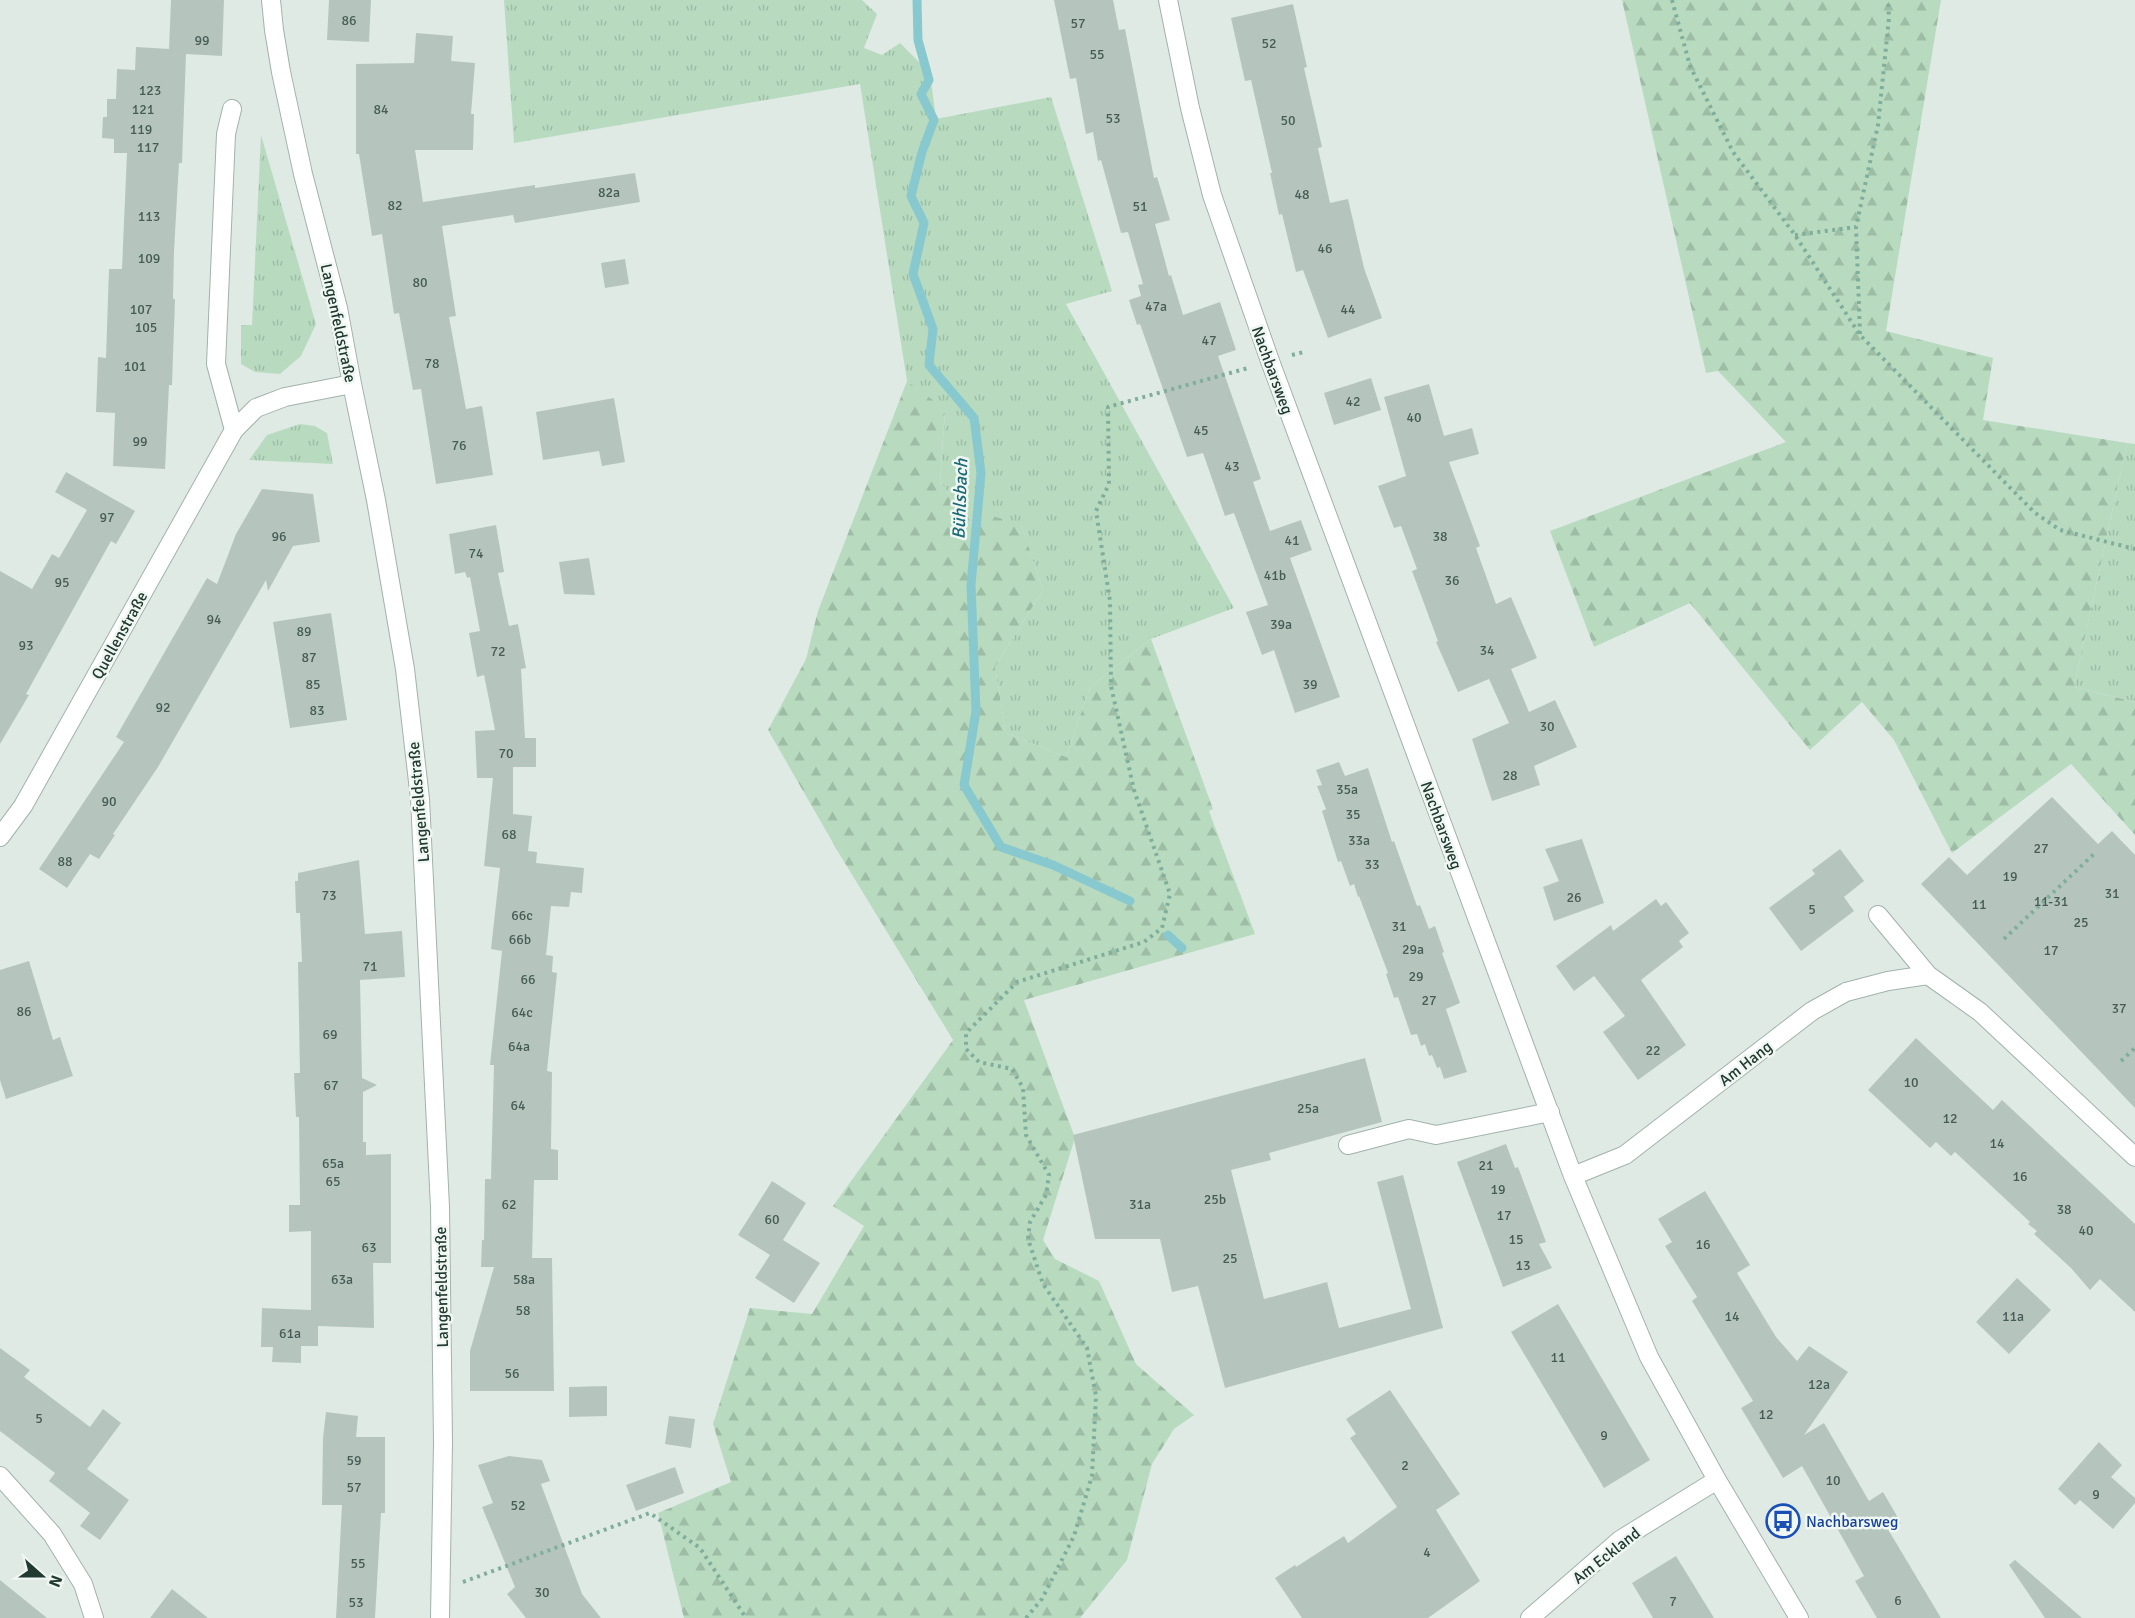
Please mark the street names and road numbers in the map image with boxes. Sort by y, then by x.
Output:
street label: Langenfeldstraße [316,262,360,384]
street label: Nachbarsweg [1247,323,1297,417]
street label: Quellenstraße [88,588,152,683]
street label: Langenfeldstraße [404,741,434,863]
street label: Nachbarsweg [1416,778,1466,872]
street label: Am Hang [1715,1037,1776,1091]
street label: Langenfeldstraße [431,1226,453,1348]
street label: Am Eckland [1569,1523,1644,1588]

